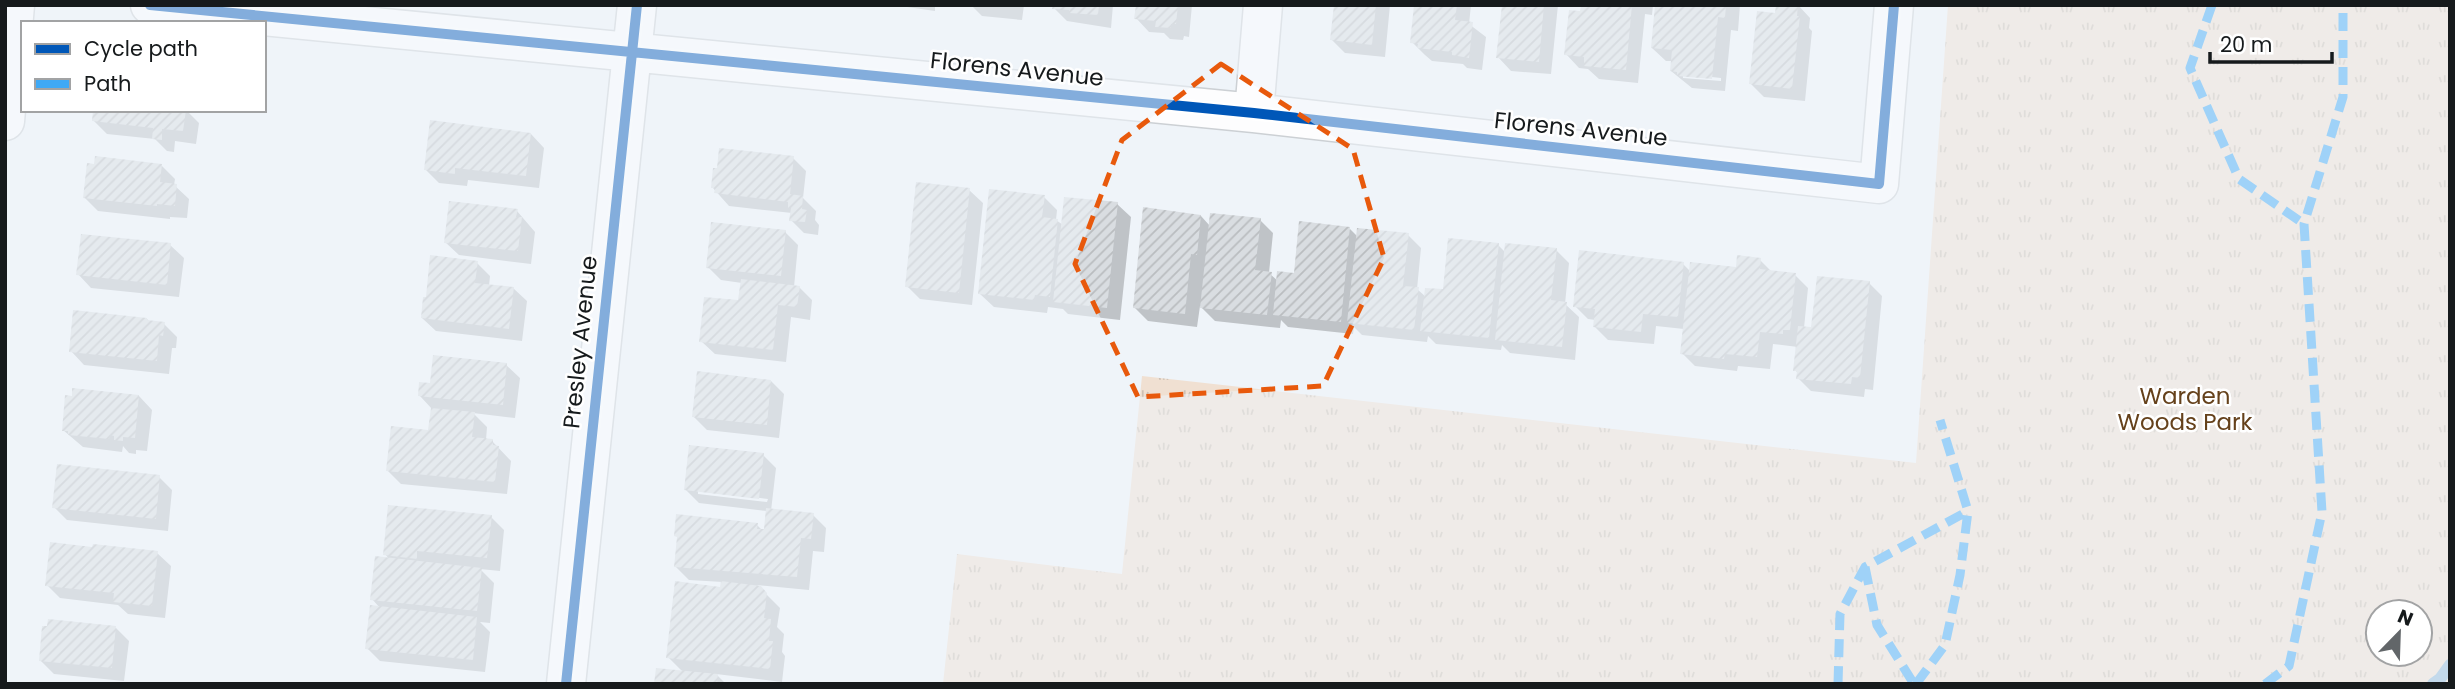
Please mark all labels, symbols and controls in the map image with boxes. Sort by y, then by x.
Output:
legend [21,21,266,112]
scale bar [2210,21,2332,65]
text: 20 m [2220,30,2273,59]
text: Cycle path [84,34,198,63]
street label: Florens Avenue [929,44,1105,94]
text: Path [84,69,131,98]
street label: Florens Avenue [1493,104,1669,154]
street label: Presley Avenue [555,254,605,430]
park label: Warden Woods Park [2118,380,2253,438]
north arrow [2364,598,2434,668]
text: N [2394,603,2417,633]

